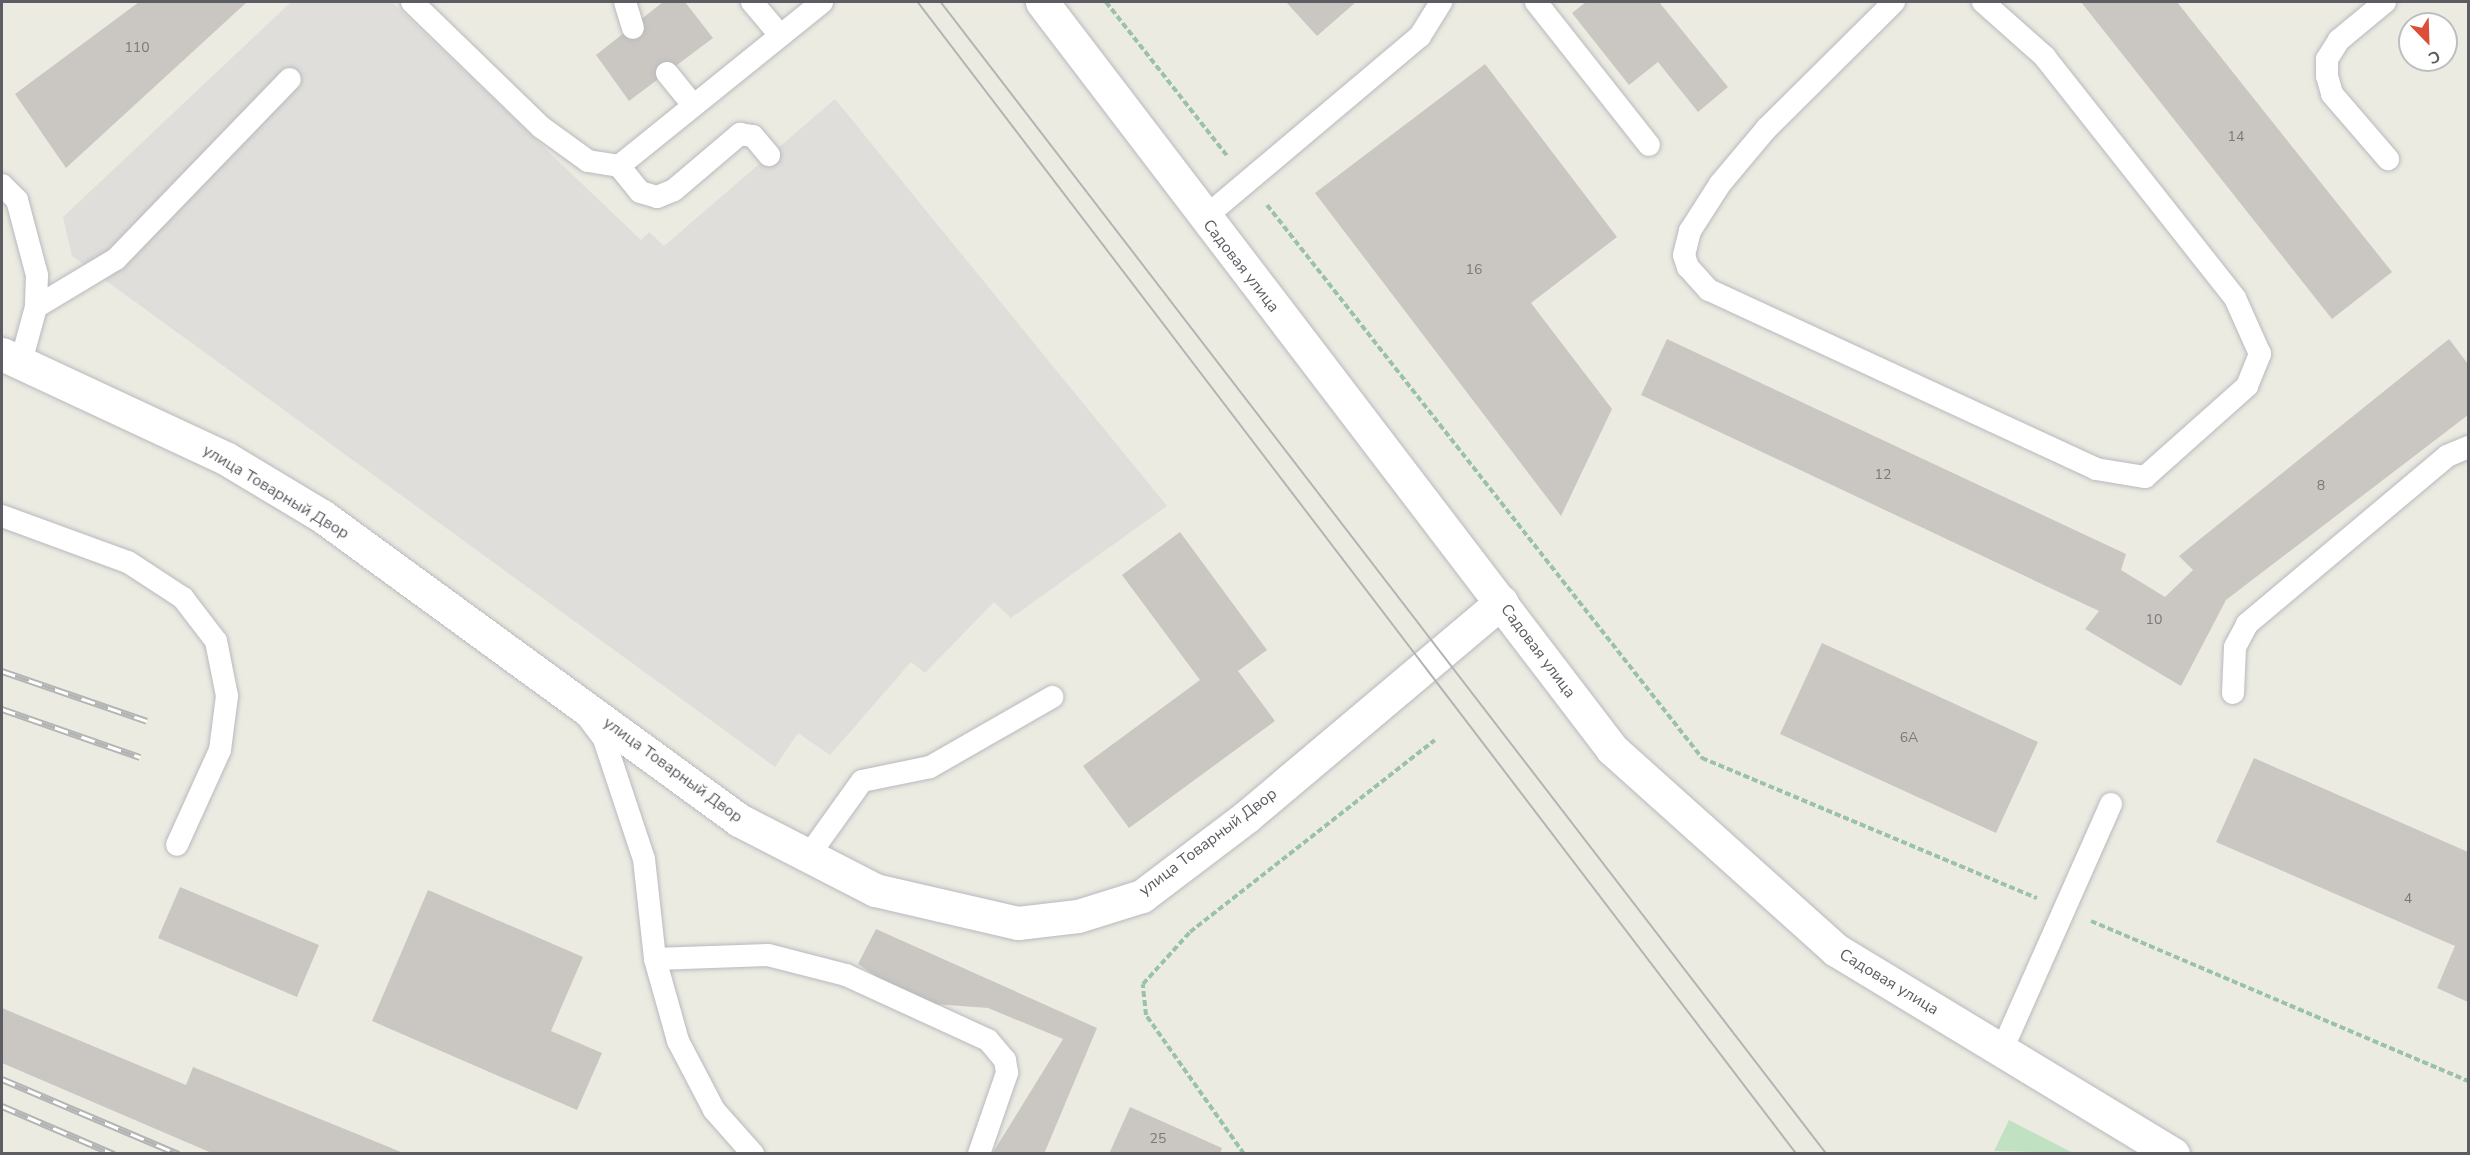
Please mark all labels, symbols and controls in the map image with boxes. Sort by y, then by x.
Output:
north arrow [2398,12,2458,72]
house number: 110 [124,40,150,56]
text: С [2425,44,2444,69]
house number: 14 [2228,129,2244,145]
street label: Садовая улица [1199,216,1283,316]
house number: 16 [1466,262,1482,278]
street label: улица Товарный Двор [199,441,353,543]
house number: 12 [1875,467,1891,483]
house number: 8 [2317,478,2325,494]
street label: Садовая улица [1496,600,1580,702]
house number: 10 [2146,612,2162,628]
street label: улица Товарный Двор [600,713,746,827]
house number: 6А [1900,730,1918,746]
street label: улица Товарный Двор [1135,784,1281,900]
house number: 4 [2404,891,2412,907]
street label: Садовая улица [1836,945,1942,1019]
house number: 25 [1150,1131,1166,1147]

